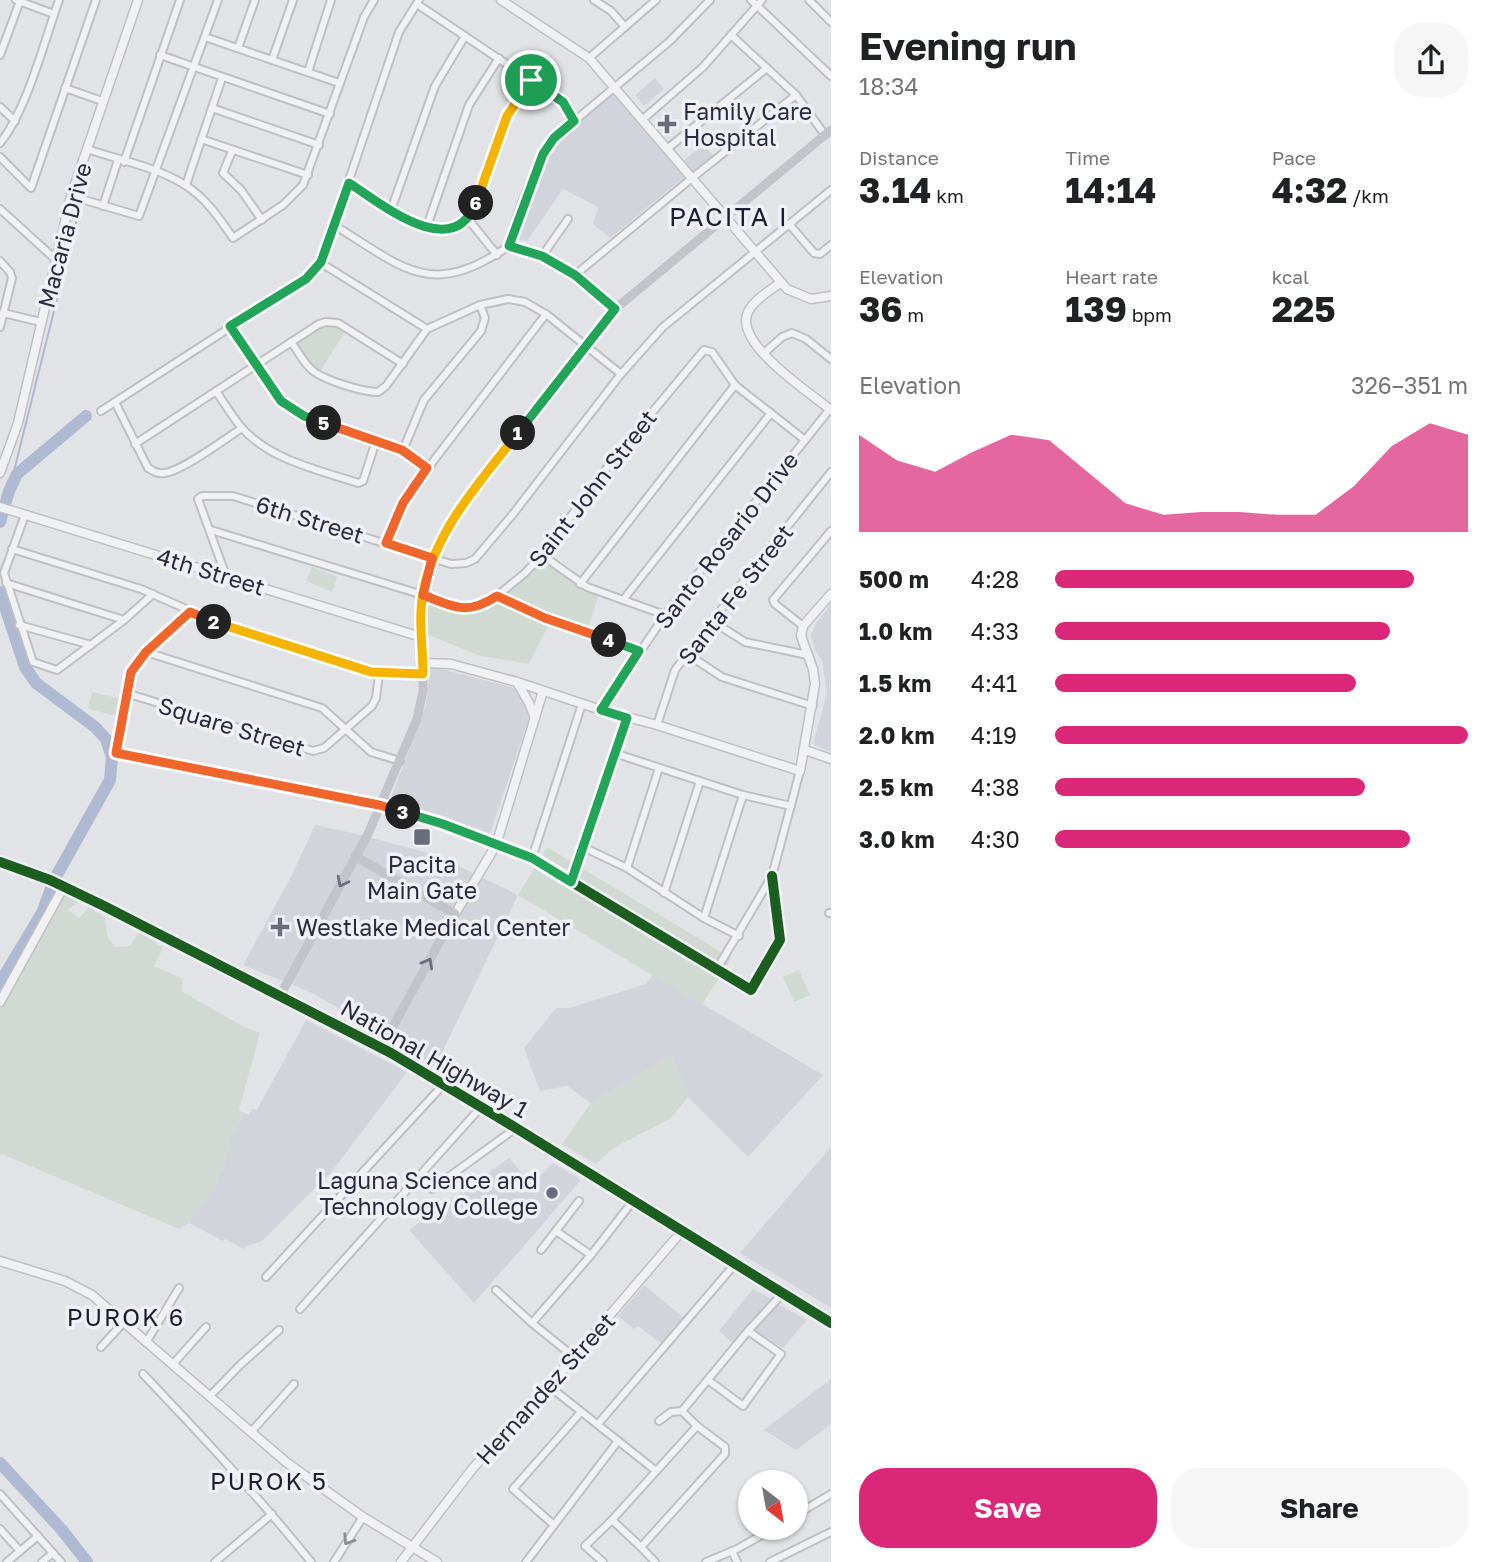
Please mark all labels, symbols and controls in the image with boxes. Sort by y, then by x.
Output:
text: Evening run [859,23,1077,68]
button: share [1394,23,1468,97]
pin [501,50,561,110]
icon: arrive [512,61,550,99]
text: 18:34 [859,72,919,100]
place label: Family Care Hospital [683,97,812,151]
marker: Family Care Hospital [657,114,677,134]
text: Distance [859,146,939,169]
text: Time [1065,146,1110,169]
text: Pace [1272,146,1316,169]
street label: Macaria Drive [31,159,97,311]
text: 3.14 [859,169,931,211]
text: 14:14 [1065,169,1156,211]
text: 4:32 [1272,169,1347,211]
text: km [931,184,964,207]
text: /km [1347,184,1389,207]
pin: 6 [458,186,494,220]
text: 6 [469,191,482,214]
district label: PACITA I [669,201,789,232]
text: Elevation [859,265,944,288]
text: Heart rate [1065,265,1158,288]
text: kcal [1272,265,1309,288]
text: 36 [859,288,903,330]
text: 139 [1065,288,1127,330]
text: 225 [1272,288,1336,330]
text: m [903,303,924,326]
text: bpm [1127,303,1172,326]
text: Elevation [859,371,961,399]
text: 326–351 m [1351,371,1468,399]
street label: Saint John Street [522,404,662,572]
pin: 5 [306,406,342,440]
text: 5 [318,411,329,434]
pin: 1 [500,416,536,450]
text: 1 [513,421,522,444]
street label: Santo Rosario Drive [648,446,804,634]
street label: 6th Street [253,489,367,549]
street label: Santa Fe Street [672,518,798,670]
street label: 4th Street [154,541,268,601]
text: 500 m [859,565,929,593]
text: 4:28 [971,565,1019,593]
pin: 2 [196,604,232,640]
text: 2 [208,610,219,633]
text: 1.0 km [859,617,932,645]
text: 4:33 [971,617,1019,645]
pin: 4 [592,622,626,658]
text: 4 [603,628,614,651]
text: 1.5 km [859,669,931,697]
text: 4:41 [971,669,1017,697]
street label: Square Street [155,690,309,762]
text: 2.0 km [859,721,935,749]
text: 4:19 [971,721,1017,749]
text: 2.5 km [859,773,934,801]
text: 4:38 [971,773,1019,801]
pin: 3 [386,794,420,830]
text: 3 [397,800,408,823]
text: 3.0 km [859,825,935,853]
text: 4:30 [971,825,1020,853]
marker: Pacita Main Gate [412,827,432,847]
place label: Pacita Main Gate [367,850,477,904]
one-way arrow [337,875,350,887]
place label: Westlake Medical Center [296,913,570,941]
marker: Westlake Medical Center [270,917,290,937]
one-way arrow [419,957,433,970]
street label: National Highway 1 [336,993,534,1123]
place label: Laguna Science and Technology College [317,1166,538,1220]
marker: Laguna Science and Technology College [544,1185,560,1201]
district label: PUROK 6 [67,1302,185,1331]
street label: Hernandez Street [470,1307,620,1469]
district label: PUROK 5 [210,1466,328,1495]
button: Save [859,1468,1157,1548]
button: Share [1171,1468,1468,1548]
north arrow [738,1470,808,1540]
map controls [738,1470,808,1540]
one-way arrow [343,1532,356,1545]

